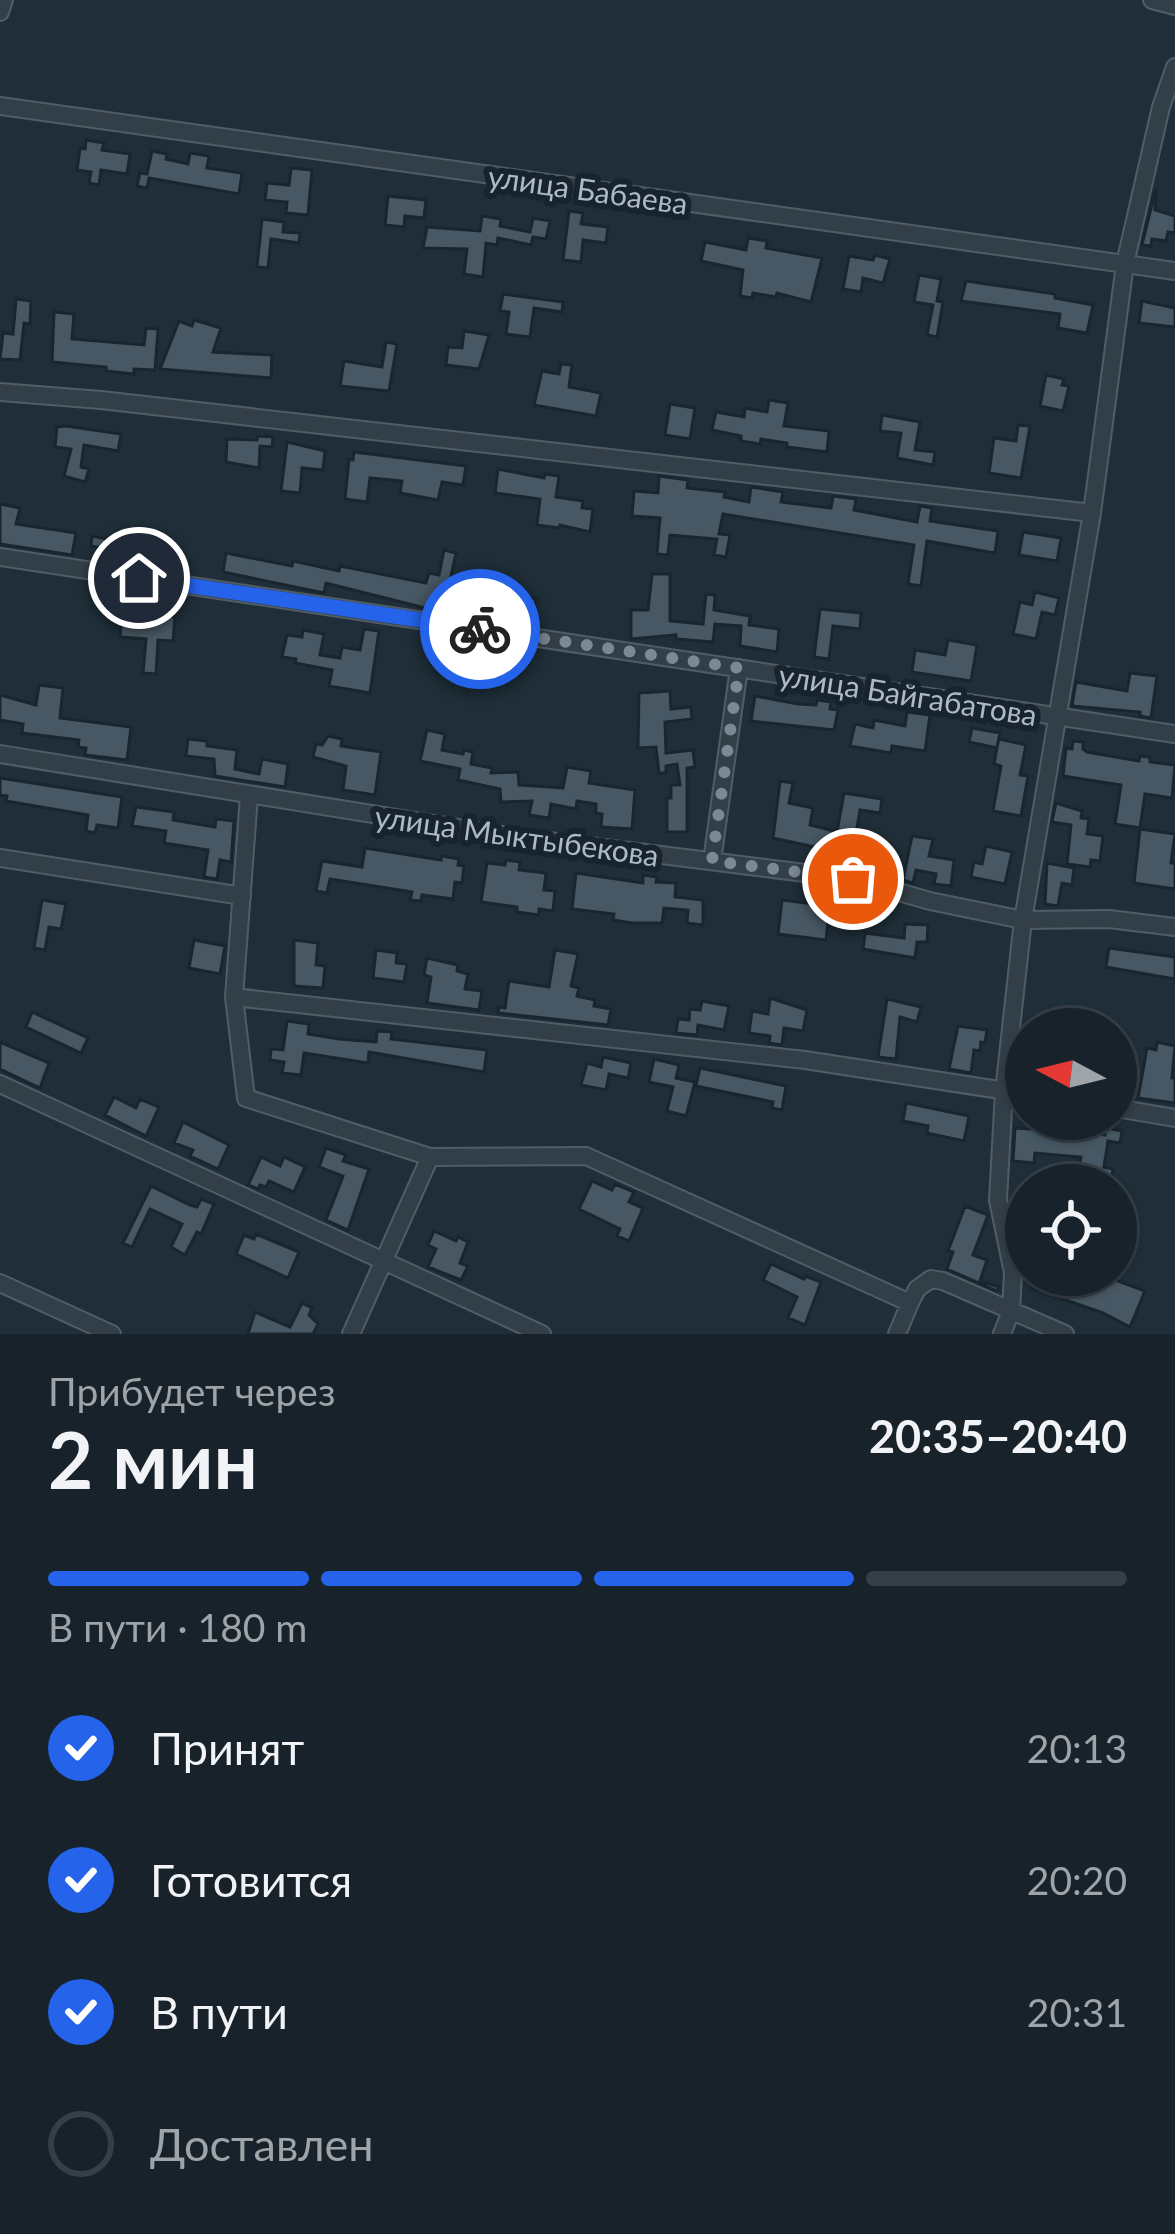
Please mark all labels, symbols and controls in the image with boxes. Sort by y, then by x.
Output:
street label: улица Бабаева [486,157,690,221]
pin [88,527,190,629]
icon: home [106,545,172,611]
courier [420,569,540,689]
icon: bike [447,596,513,662]
street label: улица Байгабатова [776,656,1040,732]
street label: улица Мыктыбекова [373,797,661,873]
pin [802,828,904,930]
icon: bag [820,846,886,912]
north arrow [1005,1008,1137,1140]
map controls [1005,1008,1137,1296]
button: locate [1005,1164,1137,1296]
text: Прибудет через [48,1368,335,1414]
text: 20:35–20:40 [869,1409,1127,1463]
text: 2 мин [48,1412,258,1506]
text: В пути · 180 m [48,1604,307,1650]
icon: check [48,1715,114,1781]
text: Принят [150,1721,304,1775]
text: 20:13 [1027,1725,1127,1771]
icon: check [48,1847,114,1913]
text: Готовится [150,1853,352,1907]
text: 20:20 [1027,1857,1127,1903]
icon: check [48,1979,114,2045]
text: В пути [150,1985,288,2039]
text: 20:31 [1027,1989,1127,2035]
text: Доставлен [150,2117,374,2171]

